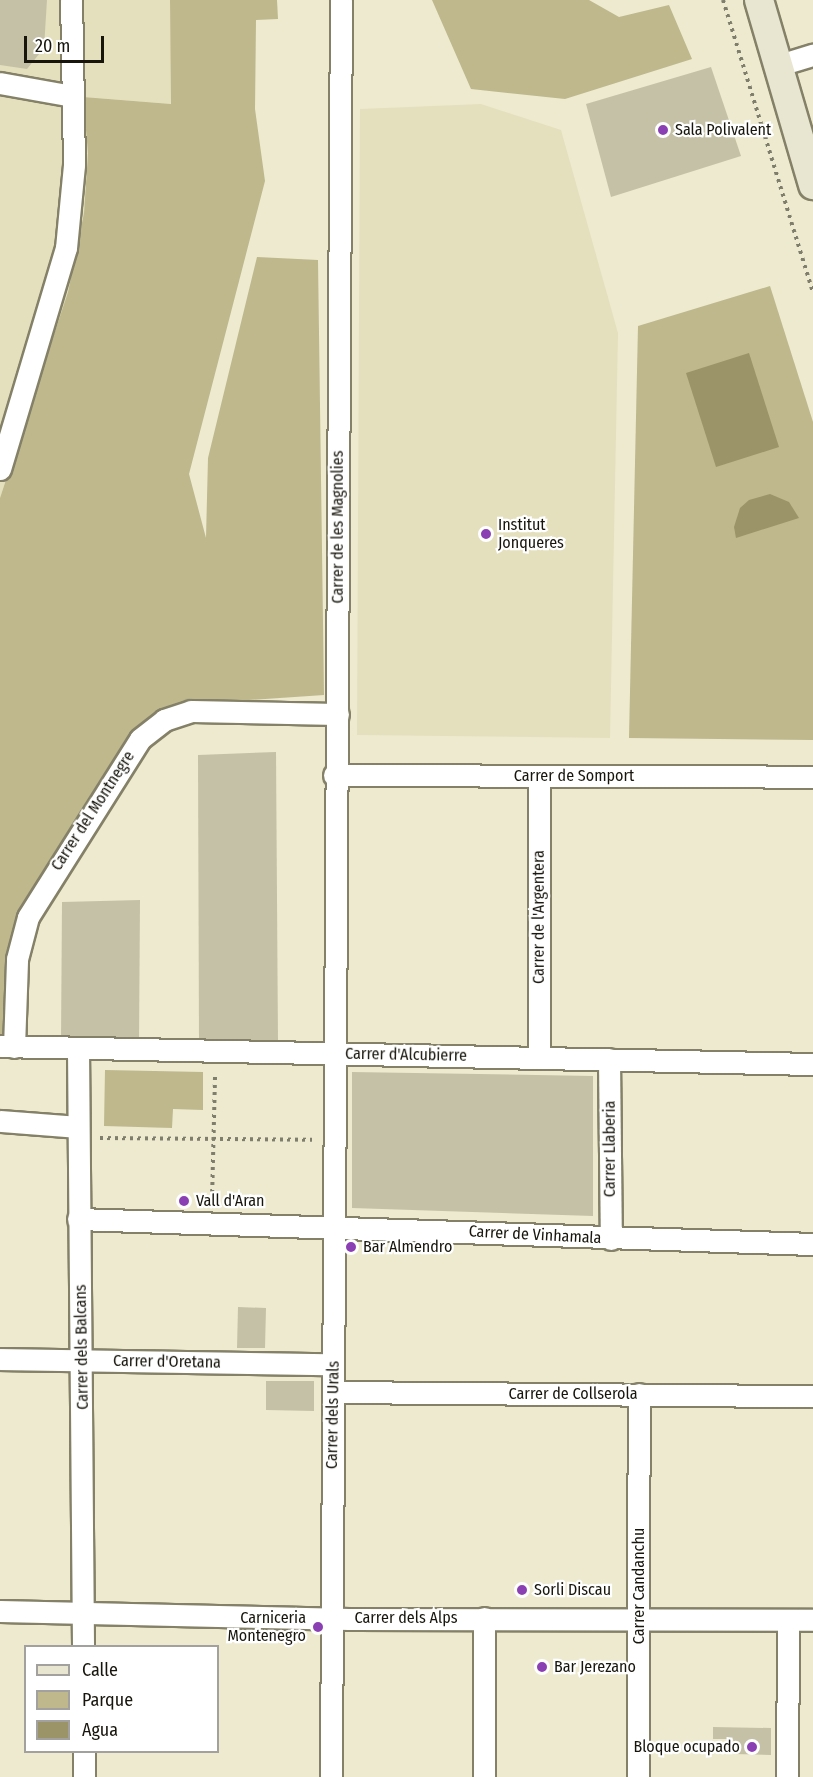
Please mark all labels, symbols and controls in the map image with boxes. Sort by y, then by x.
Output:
scale bar [27,24,106,62]
text: 20 m [35,35,70,57]
place label: Sala Polivalent [675,120,771,140]
marker: Sala Polivalent [656,123,670,137]
street label: Carrer de les Magnolies [328,450,348,604]
place label: Institut Jonqueres [498,515,564,553]
marker: Institut Jonqueres [479,527,493,541]
street label: Carrer del Montnegre [47,748,139,874]
street label: Carrer de Somport [514,766,634,786]
street label: Carrer de l'Argentera [529,850,549,984]
street label: Carrer d'Alcubierre [345,1044,467,1066]
street label: Carrer Llaberia [600,1101,620,1197]
place label: Vall d'Aran [196,1191,264,1211]
marker: Vall d'Aran [177,1194,191,1208]
street label: Carrer de Vinhamala [468,1222,602,1248]
place label: Bar Almendro [363,1237,452,1257]
marker: Bar Almendro [344,1240,358,1254]
street label: Carrer dels Balcans [71,1284,93,1410]
street label: Carrer d'Oretana [113,1351,221,1373]
street label: Carrer dels Urals [322,1361,344,1469]
street label: Carrer de Collserola [509,1384,637,1404]
street label: Carrer Candanchu [629,1528,649,1644]
place label: Sorli Discau [534,1580,611,1600]
marker: Sorli Discau [515,1583,529,1597]
place label: Carniceria Montenegro [227,1608,306,1646]
street label: Carrer dels Alps [354,1608,458,1628]
marker: Carniceria Montenegro [311,1620,325,1634]
legend [24,1645,219,1753]
place label: Bar Jerezano [554,1657,636,1677]
text: Calle [82,1659,118,1681]
marker: Bar Jerezano [535,1660,549,1674]
text: Parque [82,1689,133,1711]
text: Agua [82,1719,118,1741]
place label: Bloque ocupado [633,1737,740,1757]
marker: Bloque ocupado [745,1740,759,1754]

